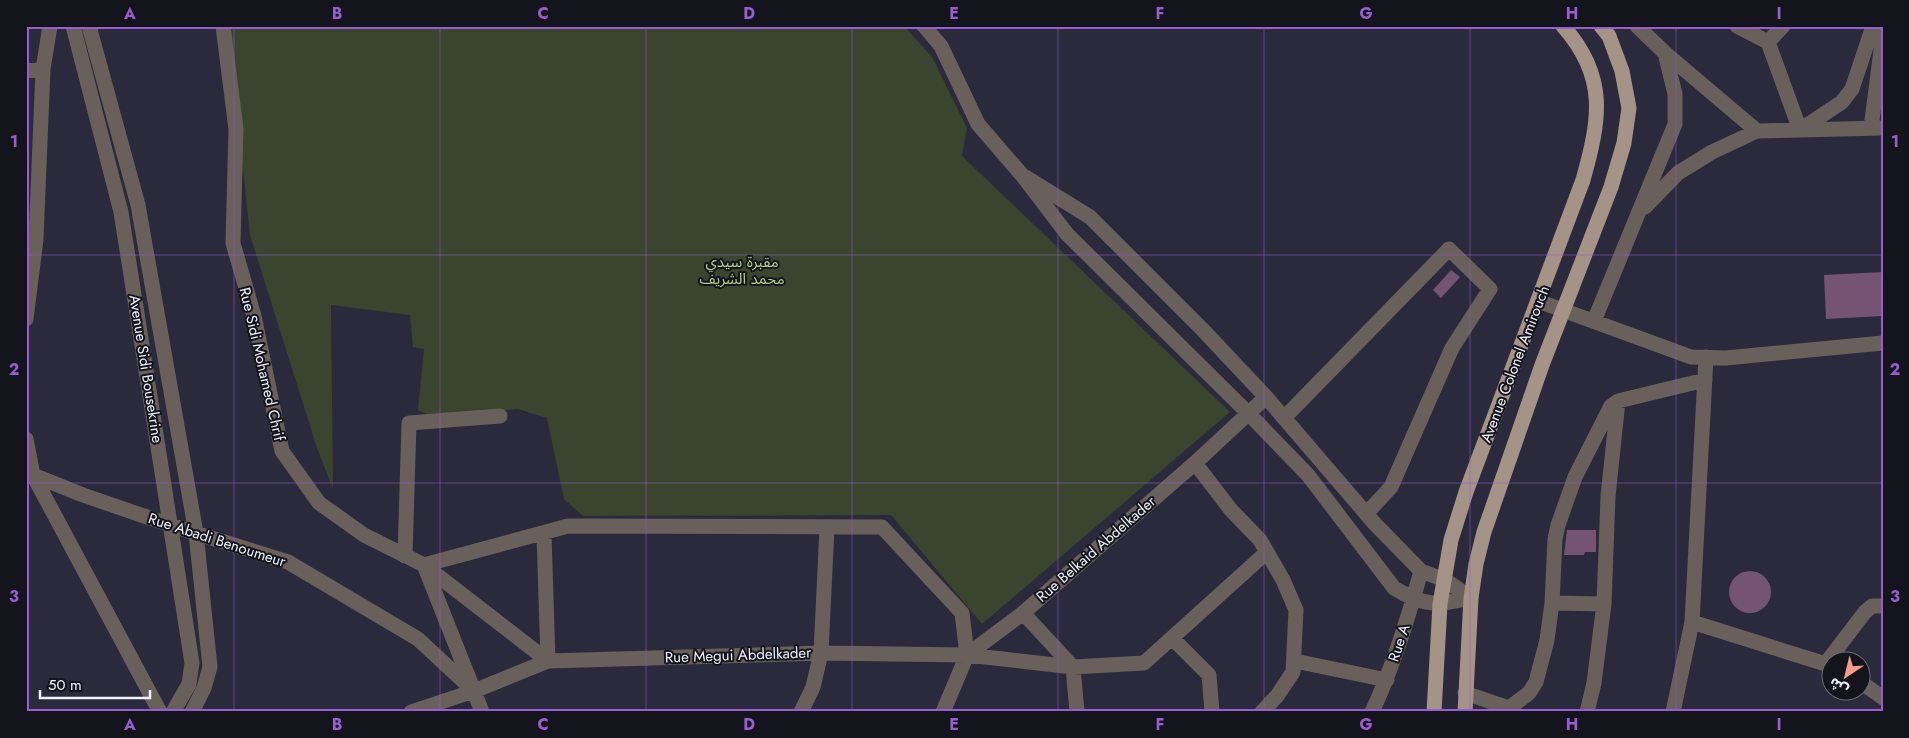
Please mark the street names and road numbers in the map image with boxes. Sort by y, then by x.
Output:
street label: Avenue Colonel Amirouch [1475,282,1555,446]
street label: Rue Sidi Mohamed Chrif [234,285,291,444]
street label: Avenue Sidi Bousekrine [123,293,169,445]
street label: Rue Belkaid Abdelkader [1031,490,1161,607]
street label: Rue Abadi Benoumeur [145,507,289,573]
street label: Rue A [1383,621,1415,665]
street label: Rue Megui Abdelkader [664,641,812,669]

